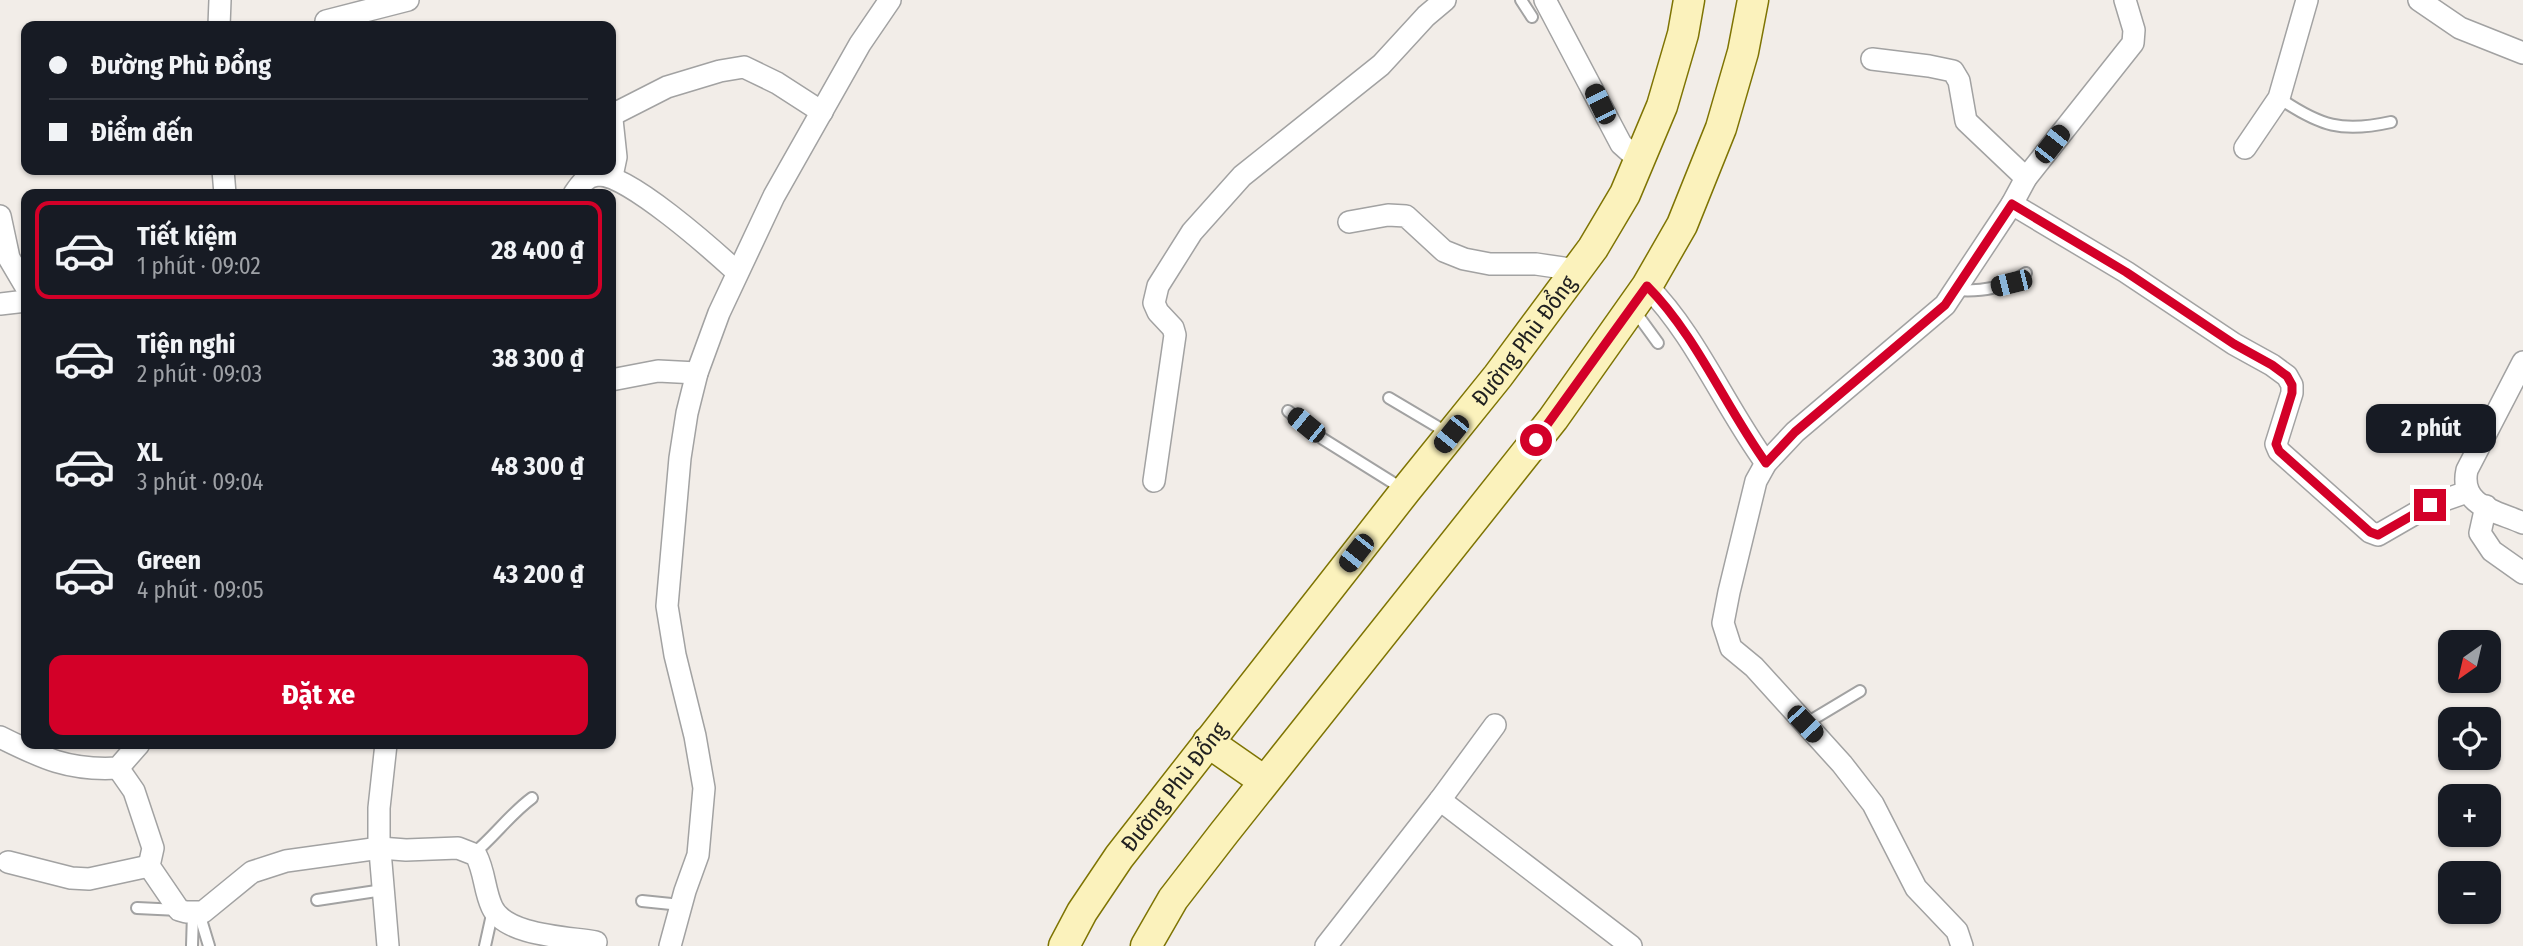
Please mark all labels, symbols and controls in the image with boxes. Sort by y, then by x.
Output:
text: Đường Phù Đổng [91,50,271,81]
car [1582,81,1619,127]
text: Điểm đến [91,117,193,148]
car [2031,121,2074,167]
icon: car [53,219,116,282]
text: Tiết kiệm [137,221,237,252]
text: 28 400 ₫ [491,235,584,266]
text: 1 phút · 09:02 [137,252,261,280]
car [1989,268,2034,298]
street label: Đường Phù Đổng [1465,269,1582,412]
icon: car [53,327,116,390]
text: Tiện nghi [137,329,236,360]
text: 38 300 ₫ [492,343,584,374]
text: 2 phút · 09:03 [137,360,262,388]
car [1284,404,1329,446]
callout: 2 phút [2365,404,2495,452]
car [1430,411,1473,457]
text: 2 phút [2401,414,2461,442]
route start [1520,424,1552,456]
icon: car [53,435,116,498]
text: XL [137,437,163,468]
text: 48 300 ₫ [491,451,584,482]
text: 3 phút · 09:04 [137,468,263,496]
route end [2414,489,2446,521]
car [1335,530,1378,576]
icon: car [53,543,116,606]
text: Green [137,545,201,576]
text: 43 200 ₫ [493,559,584,590]
text: 4 phút · 09:05 [137,576,264,604]
north arrow [2438,630,2501,693]
map controls [2438,630,2501,924]
button: Đặt xe [49,655,588,735]
car [1783,701,1828,747]
button: locate [2438,707,2501,770]
street label: Đường Phù Đổng [1115,716,1233,857]
button: + [2438,784,2501,847]
button: − [2438,861,2501,924]

